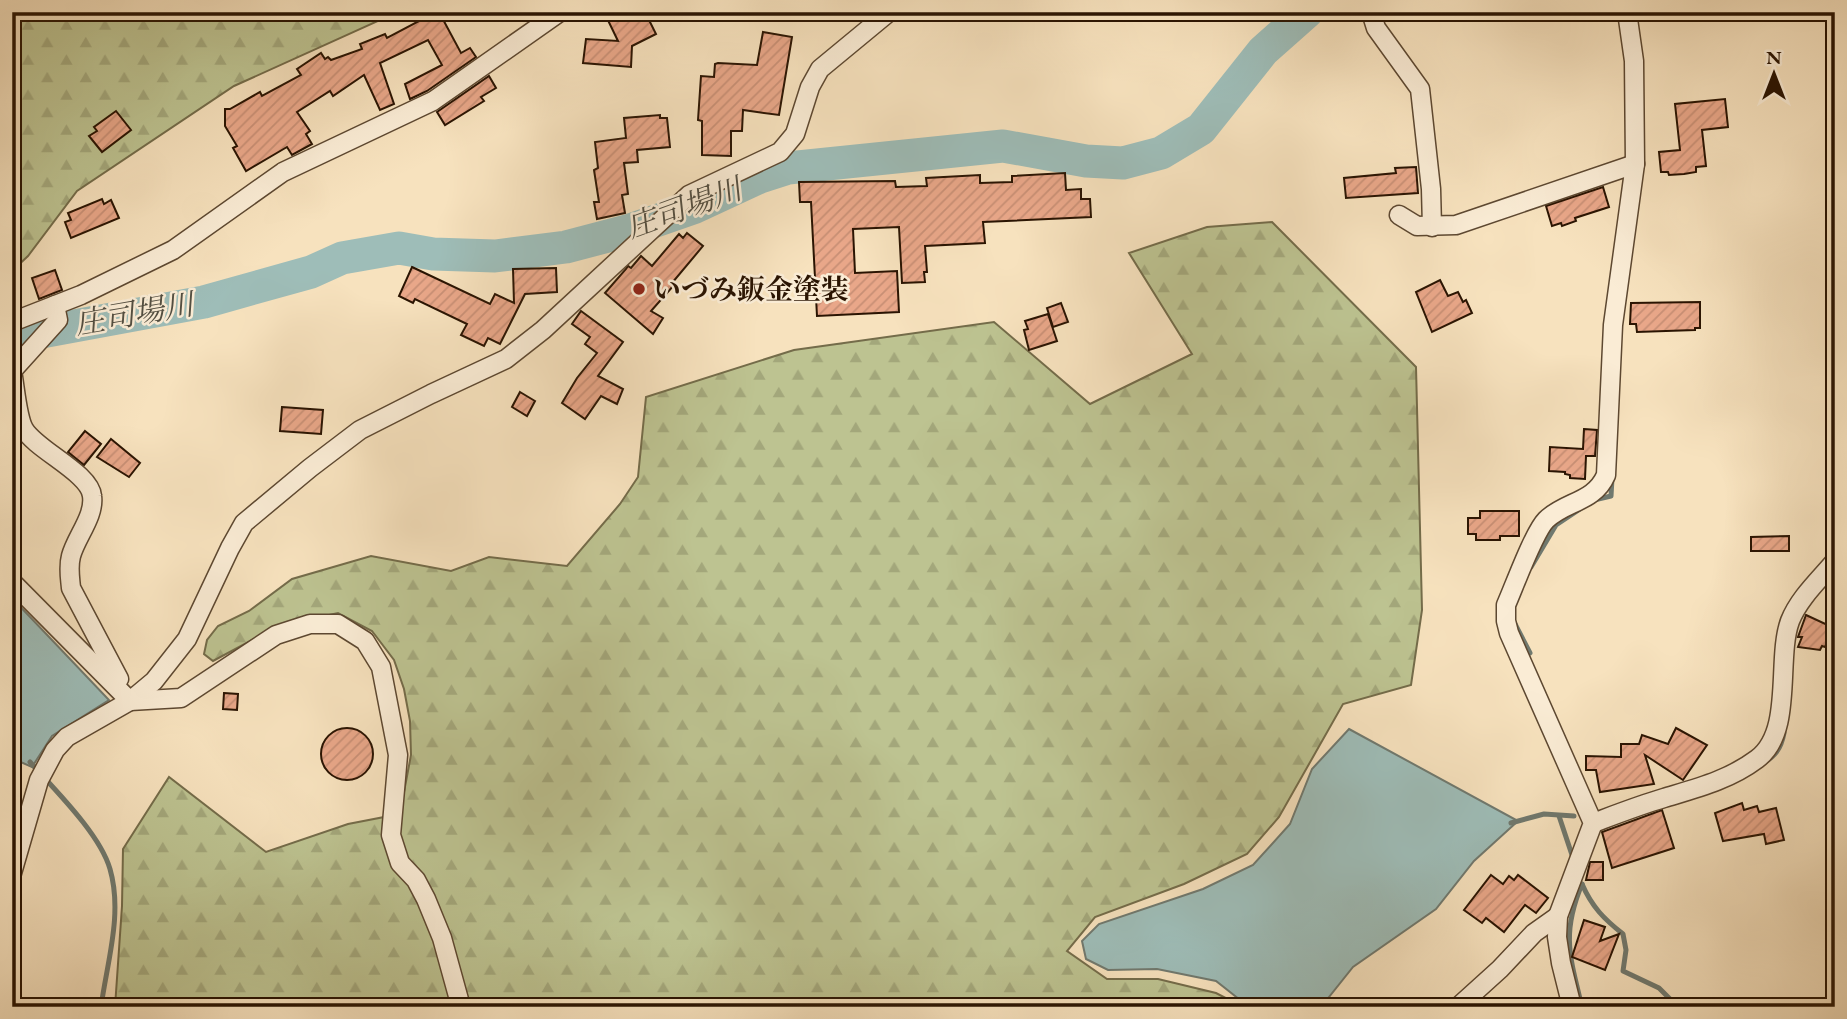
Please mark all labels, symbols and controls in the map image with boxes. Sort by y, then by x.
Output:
north arrow [1738,38,1808,108]
text: N [1766,45,1782,70]
water label: 庄司場川 [621,168,750,246]
place label: いづみ鈑金塗装 [653,271,849,307]
marker: いづみ鈑金塗装 [631,281,647,297]
water label: 庄司場川 [71,283,199,343]

